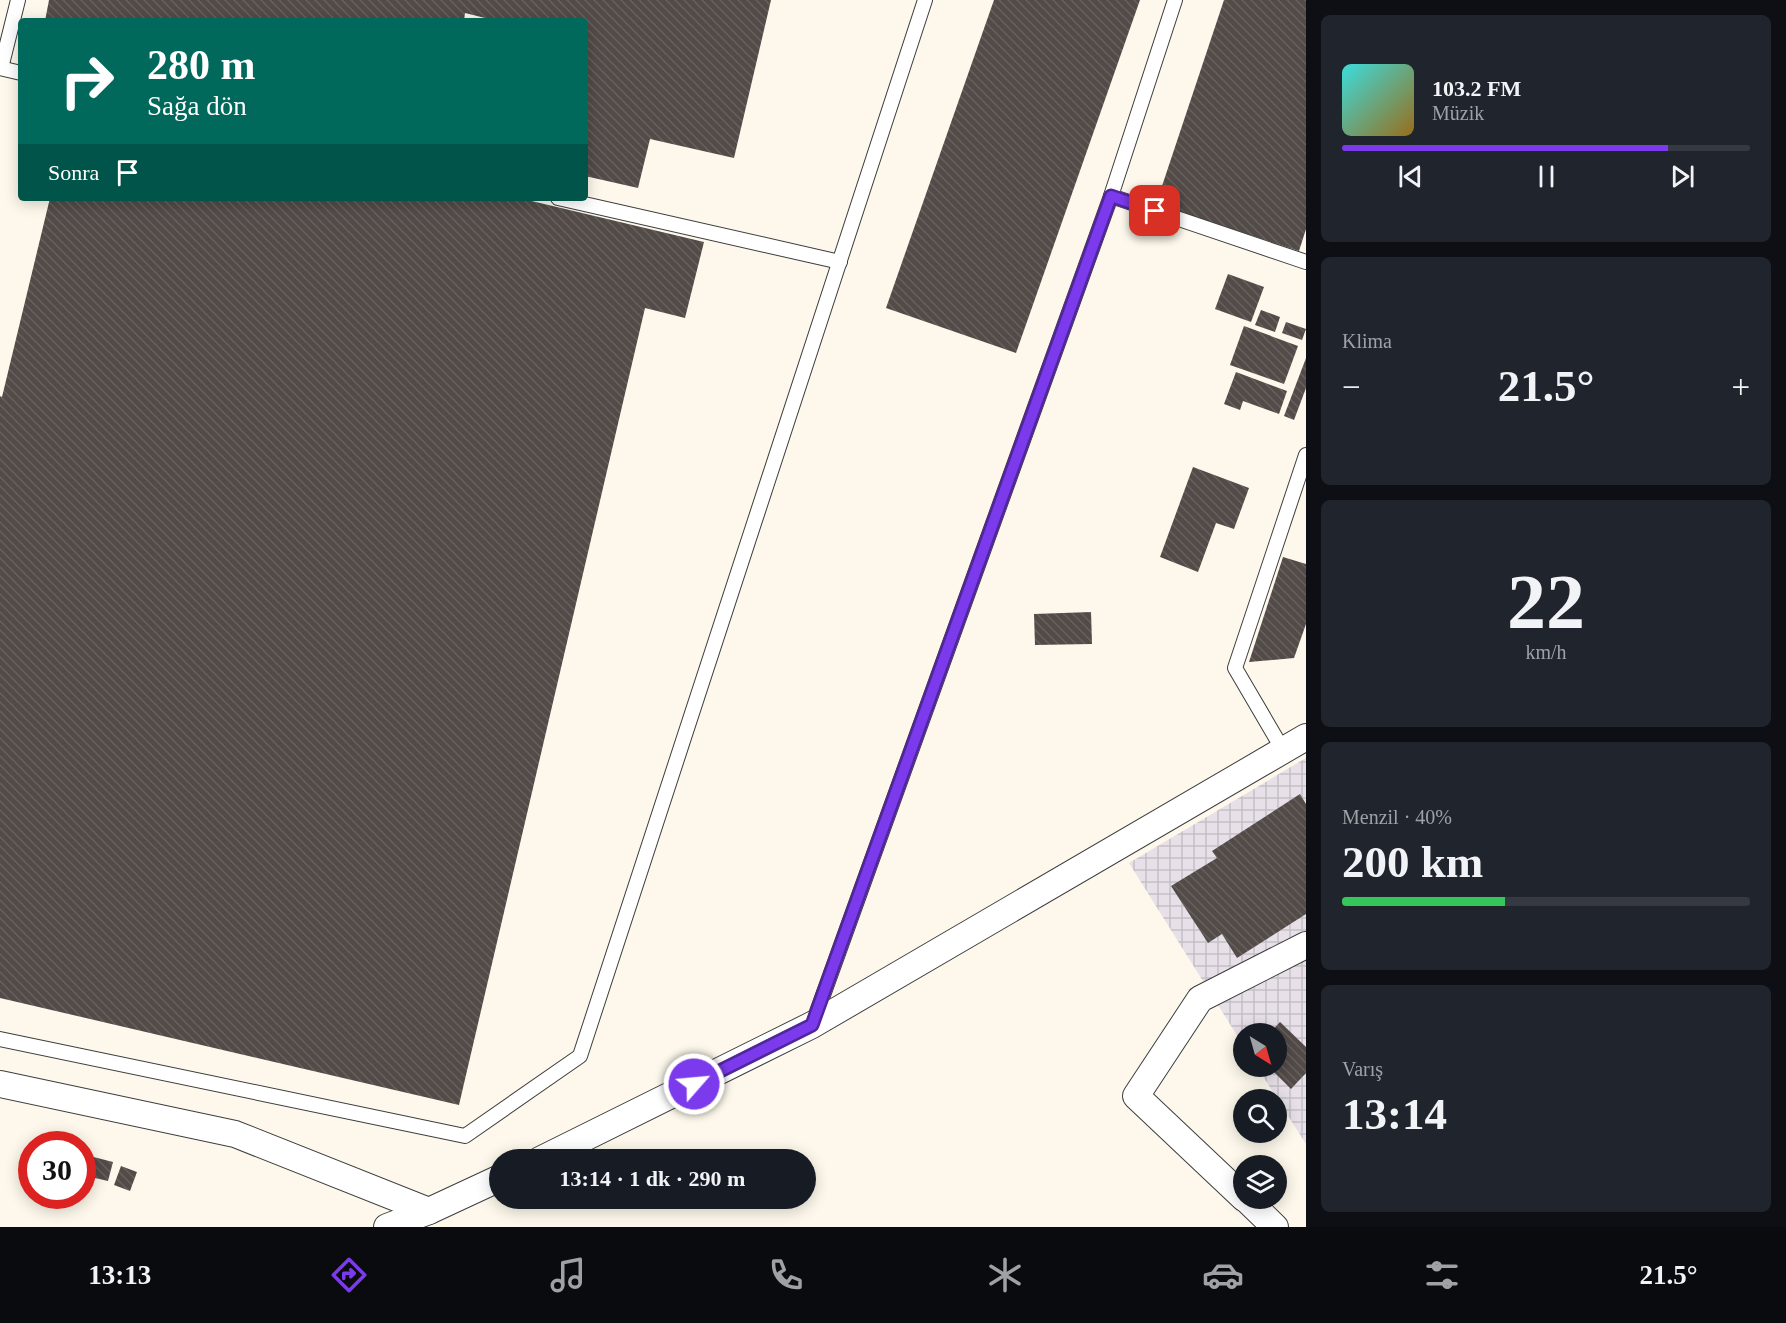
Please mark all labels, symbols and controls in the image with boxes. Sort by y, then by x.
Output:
icon: right [48,42,126,120]
text: 280 m [147,42,256,88]
text: 103.2 FM [1432,76,1521,101]
text: Sağa dön [147,91,247,121]
text: Müzik [1432,102,1484,124]
icon: arrive [111,156,144,189]
text: Sonra [48,160,99,185]
icon: previous [1394,160,1427,193]
icon: pause [1530,160,1563,193]
icon: next [1666,160,1699,193]
pin [1129,185,1180,236]
icon: arrive [1138,194,1171,227]
text: Klima [1342,330,1392,352]
text: 21.5° [1498,361,1594,411]
text: − [1342,369,1361,405]
text: + [1731,369,1750,405]
text: 22 [1507,558,1585,645]
text: km/h [1525,641,1567,663]
text: Menzil · 40% [1342,806,1452,828]
text: 200 km [1342,837,1483,887]
north arrow [1233,1023,1287,1077]
map controls [1233,1023,1287,1209]
position arrow [662,1052,726,1116]
text: Varış [1342,1058,1383,1080]
button: search [1233,1089,1287,1143]
text: 13:14 [1342,1089,1447,1139]
speed limit sign: 30 [18,1131,96,1209]
button: layers [1233,1155,1287,1209]
text: 13:14 · 1 dk · 290 m [560,1166,745,1191]
icon: directions [328,1254,370,1296]
icon: music [547,1254,589,1296]
icon: phone [765,1254,807,1296]
icon: climate [984,1254,1026,1296]
icon: car [1202,1254,1244,1296]
icon: filters [1421,1254,1463,1296]
text: 13:13 [88,1260,151,1290]
text: 21.5° [1640,1260,1698,1290]

